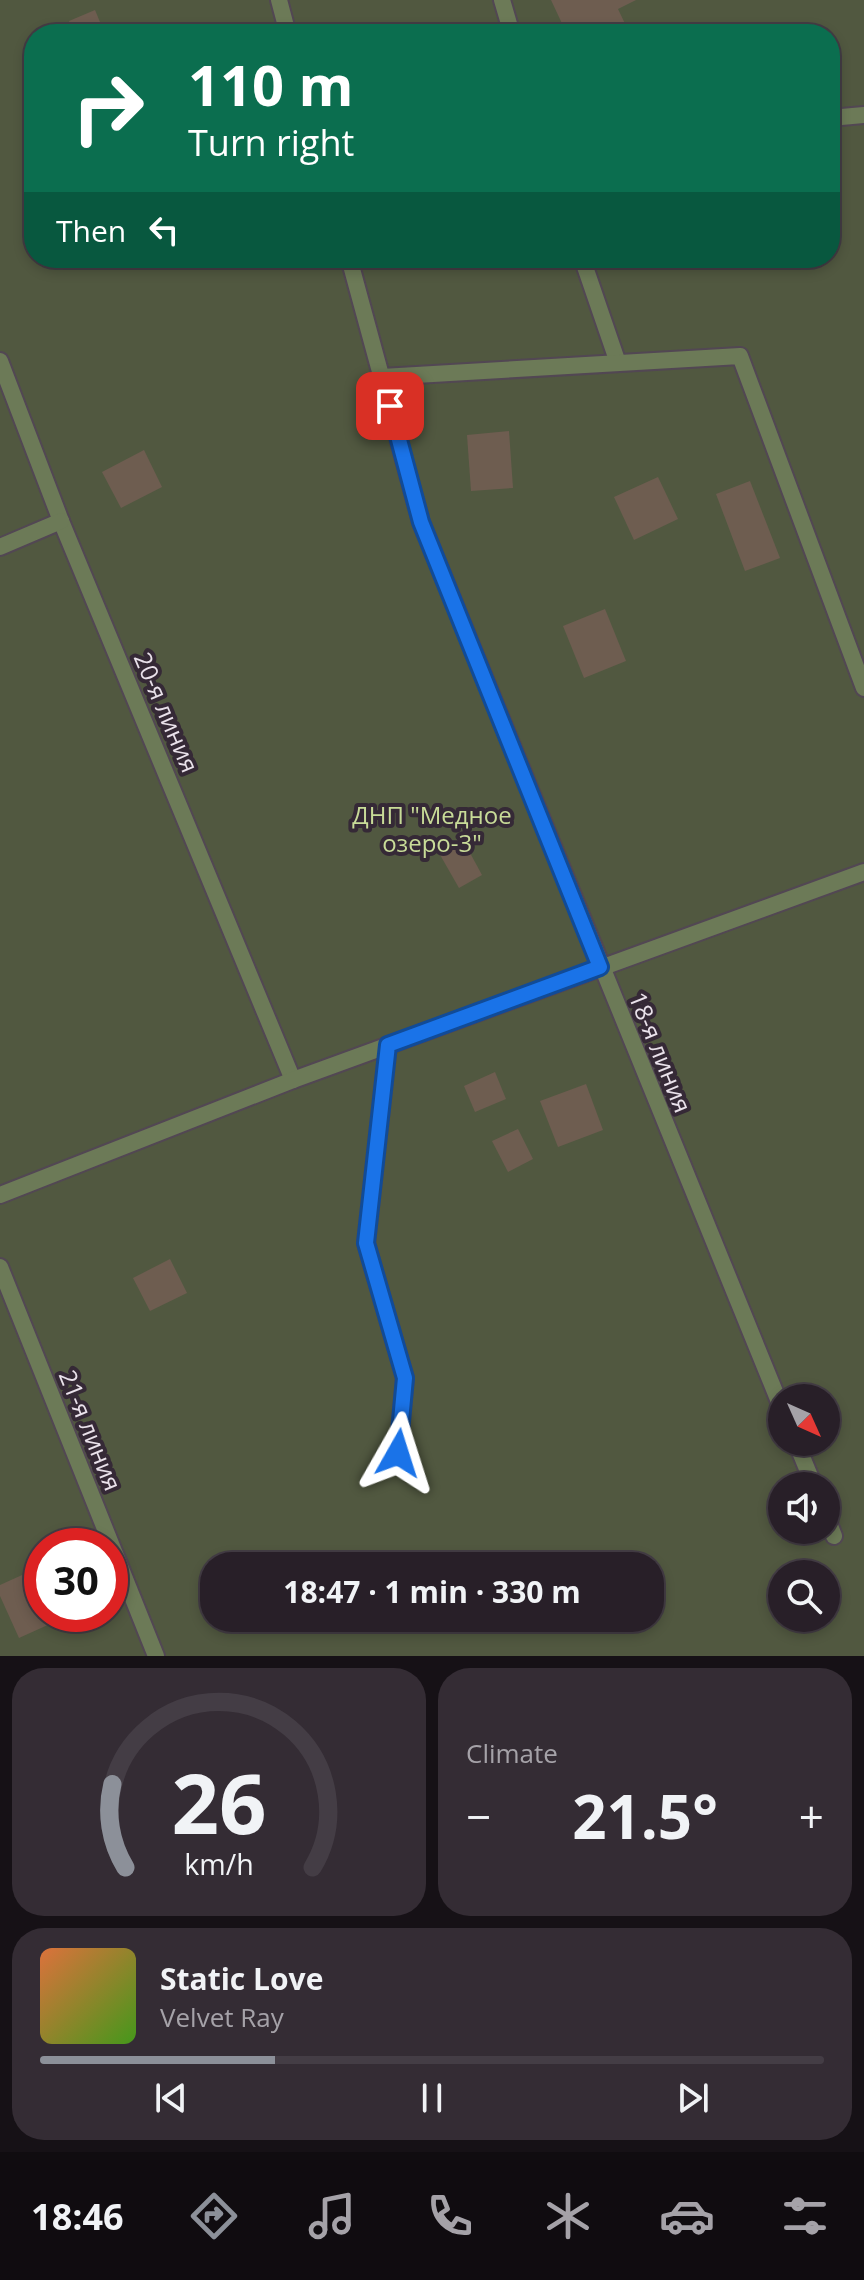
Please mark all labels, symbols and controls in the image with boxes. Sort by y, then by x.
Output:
text: 110 m [188,46,354,122]
icon: right [56,56,160,160]
text: Turn right [188,118,354,167]
icon: left [142,208,186,252]
text: Then [56,210,126,251]
pin [356,372,424,440]
icon: arrive [368,384,412,428]
street label: 20-я линия [127,647,207,777]
park label: ДНП "Медное озеро-3" [352,798,512,859]
street label: 18-я линия [622,987,700,1117]
street label: 21-я линия [52,1365,130,1495]
north arrow [768,1384,840,1456]
map controls [768,1384,840,1632]
position arrow [356,1411,440,1495]
button: sound [768,1472,840,1544]
speed limit sign: 30 [24,1528,128,1632]
button: search [768,1560,840,1632]
text: 18:47 · 1 min · 330 m [283,1571,581,1612]
text: Climate [466,1735,558,1771]
text: 26 [171,1745,267,1858]
text: 21.5° [572,1775,718,1857]
text: − [466,1786,491,1846]
text: + [799,1786,824,1846]
text: km/h [184,1844,254,1883]
text: Static Love [160,1958,323,1999]
text: Velvet Ray [160,1999,284,2035]
icon: previous [149,2076,193,2120]
icon: pause [410,2076,454,2120]
icon: next [671,2076,715,2120]
icon: directions [186,2188,242,2244]
icon: music [304,2188,360,2244]
icon: phone [422,2188,478,2244]
icon: climate [540,2188,596,2244]
icon: car [659,2188,715,2244]
icon: filters [777,2188,833,2244]
text: 18:46 [31,2192,124,2241]

